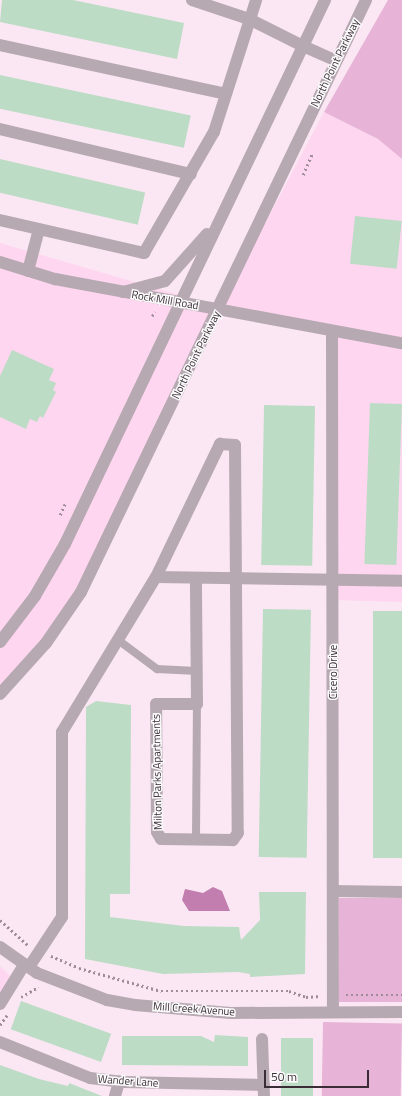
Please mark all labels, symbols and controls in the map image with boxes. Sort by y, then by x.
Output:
street label: North Point Parkway [308,17,362,109]
street label: Rock Mill Road [130,288,200,312]
street label: North Point Parkway [169,309,223,401]
street label: Cicero Drive [326,645,340,699]
street label: Milton Parks Apartments [149,714,165,830]
street label: Mill Creek Avenue [153,1000,235,1018]
scale bar [266,1062,371,1088]
text: 50 m [271,1067,297,1086]
street label: Wander Lane [97,1072,159,1090]

